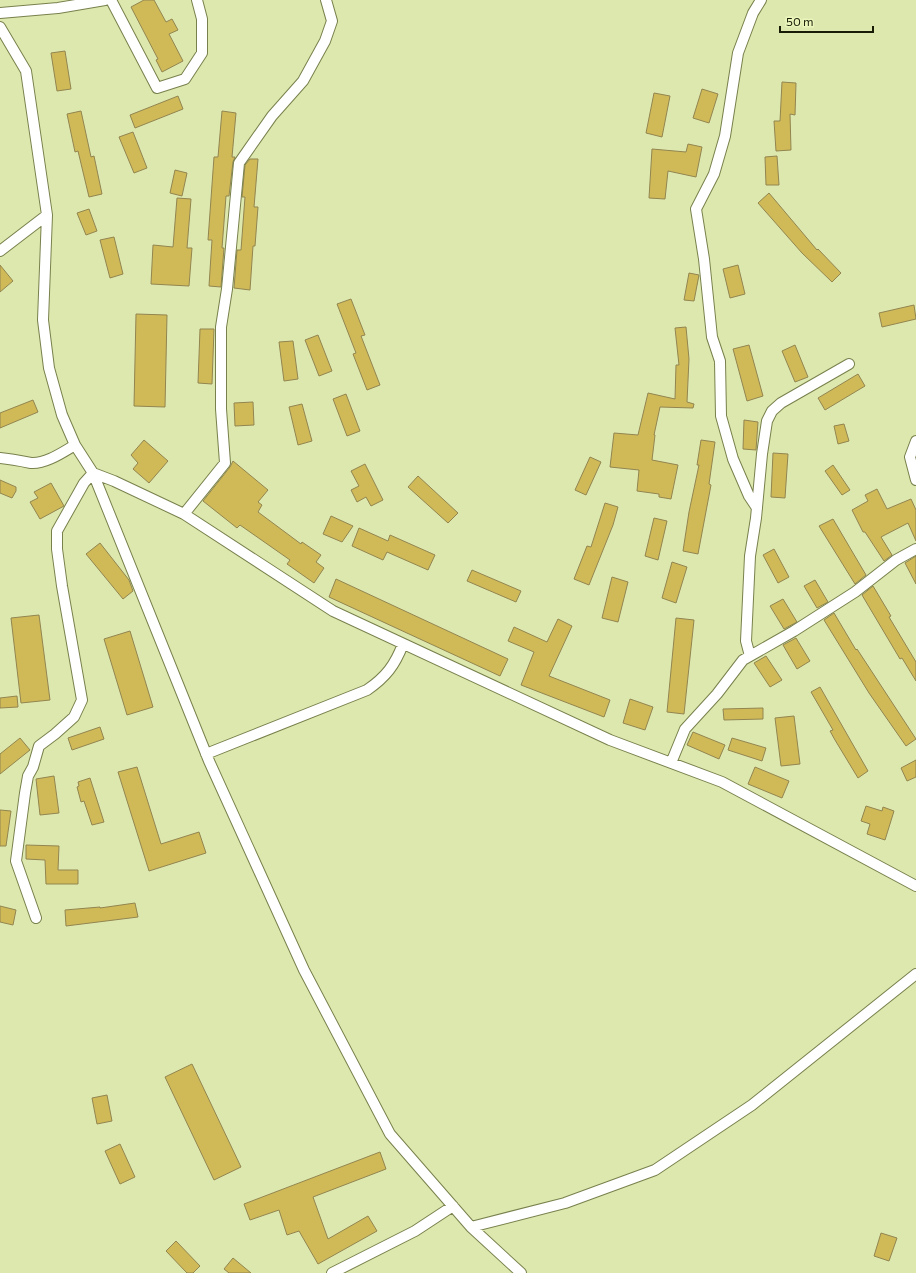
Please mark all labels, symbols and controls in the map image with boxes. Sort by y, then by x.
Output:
scale bar [780,8,873,34]
text: 50 m [786,14,814,28]

